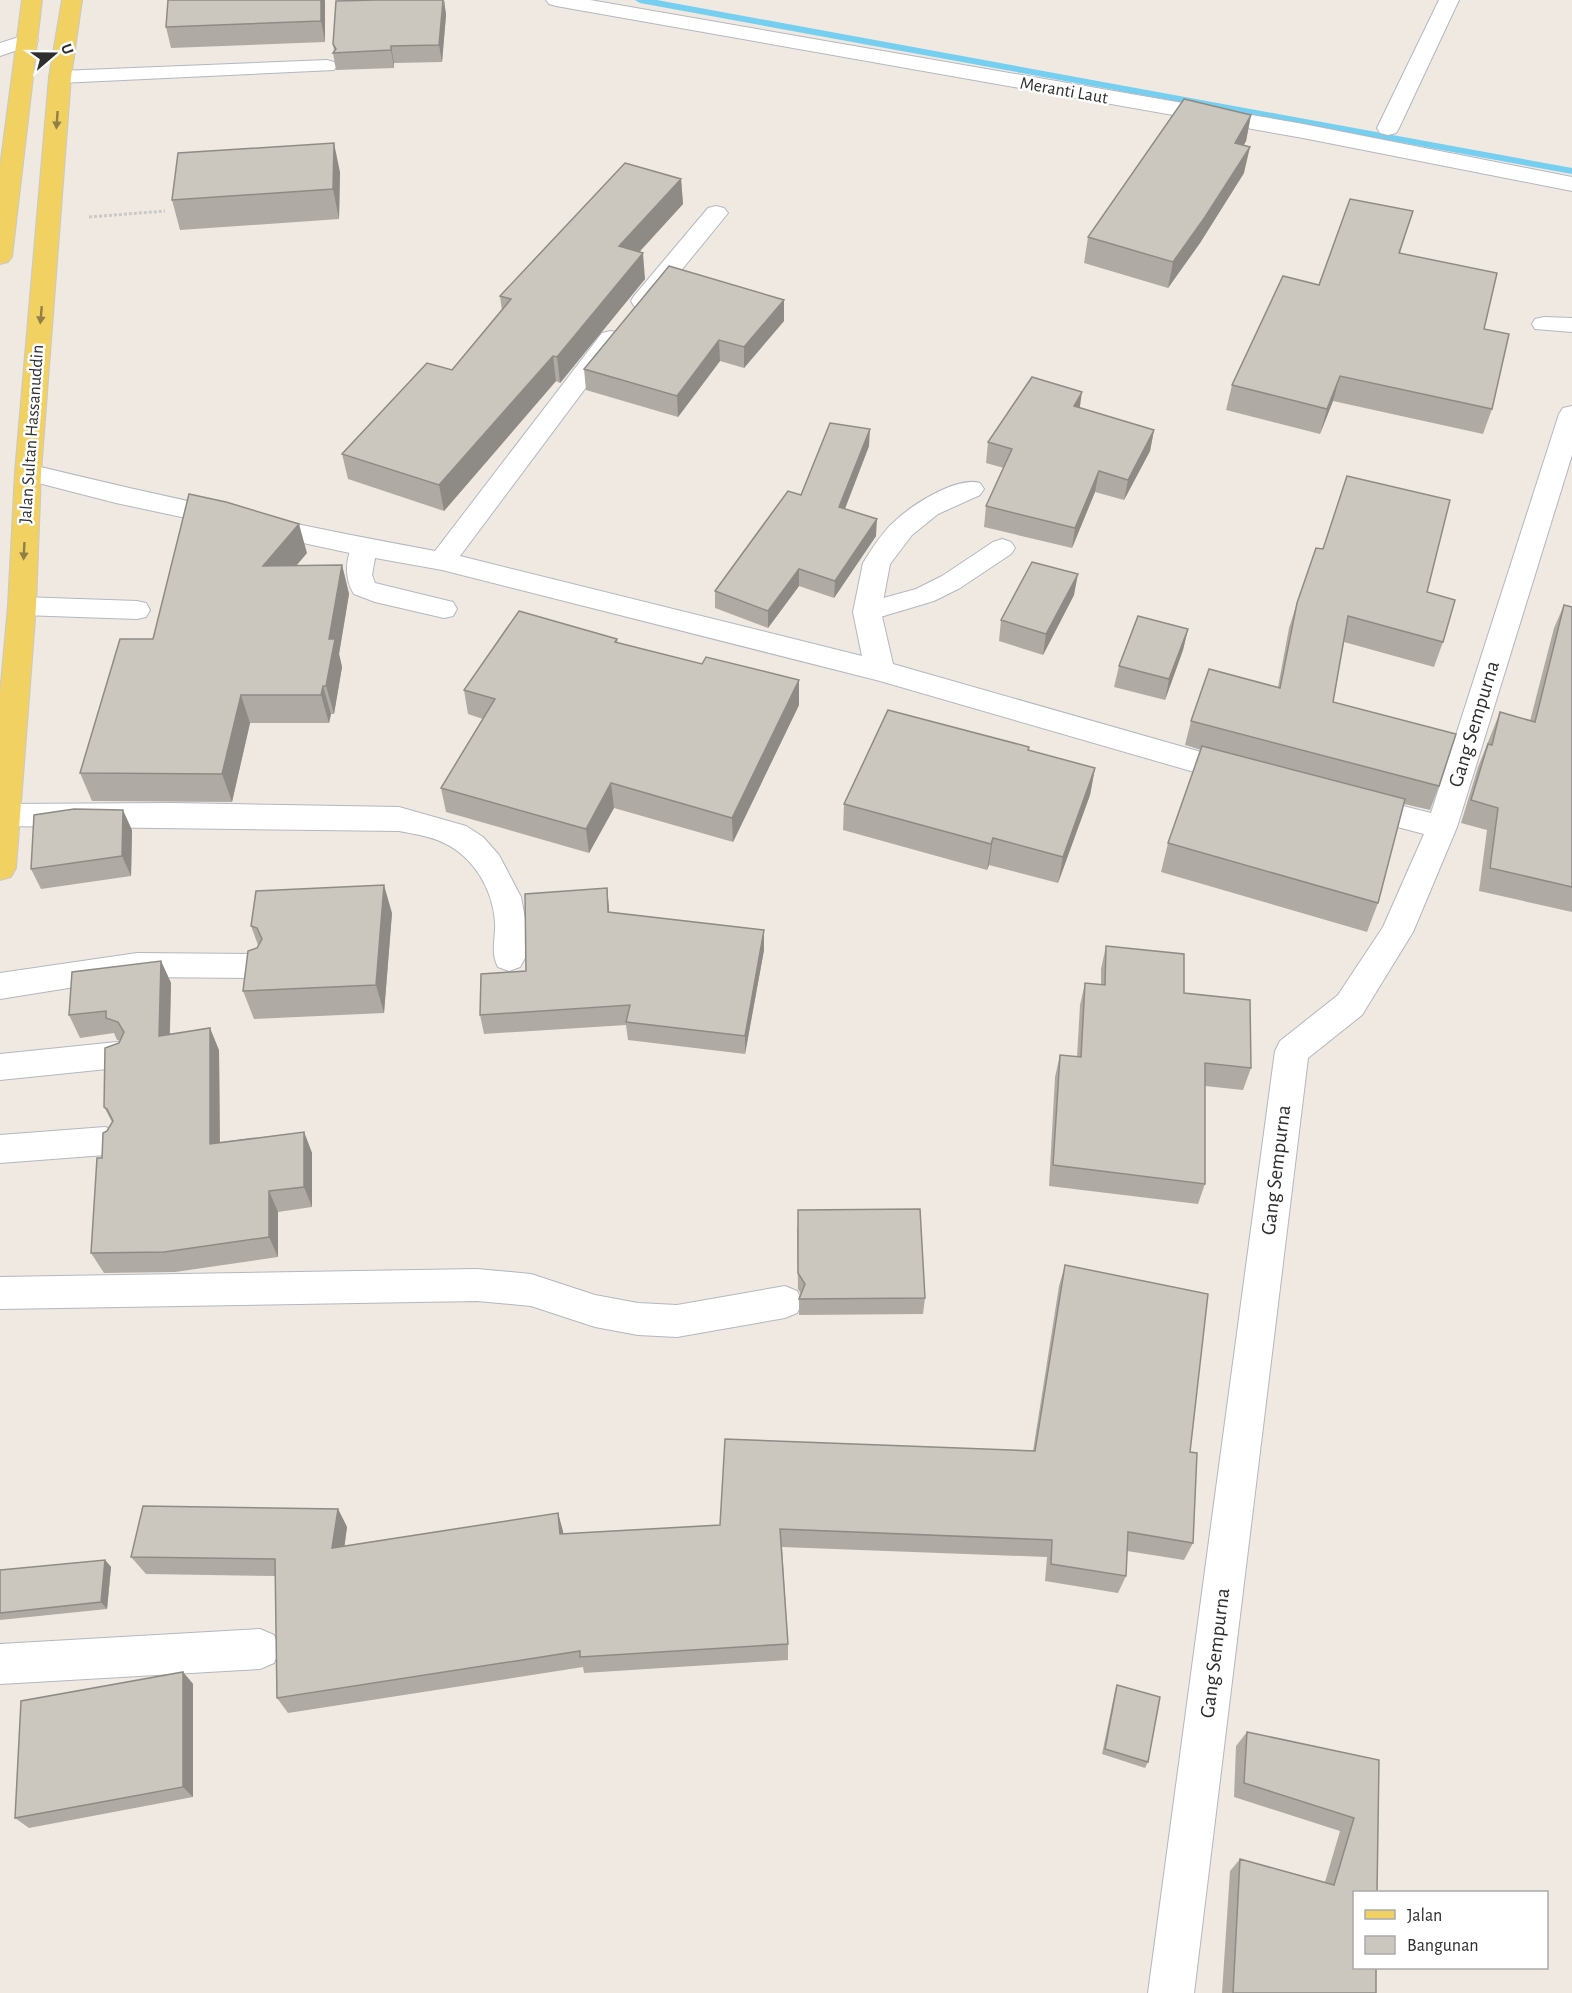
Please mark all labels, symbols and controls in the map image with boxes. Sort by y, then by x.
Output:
north arrow [24,24,84,84]
text: U [58,42,76,57]
street label: Meranti Laut [1019,74,1110,108]
one-way arrow [52,111,61,130]
one-way arrow [36,305,46,324]
street label: Jalan Sultan Hassanuddin [17,344,47,524]
one-way arrow [20,542,29,561]
street label: Gang Sempurna [1445,658,1503,790]
street label: Gang Sempurna [1258,1103,1294,1236]
street label: Gang Sempurna [1197,1586,1233,1719]
legend [1353,1891,1548,1969]
text: Jalan [1407,1907,1442,1925]
text: Bangunan [1407,1937,1479,1955]

